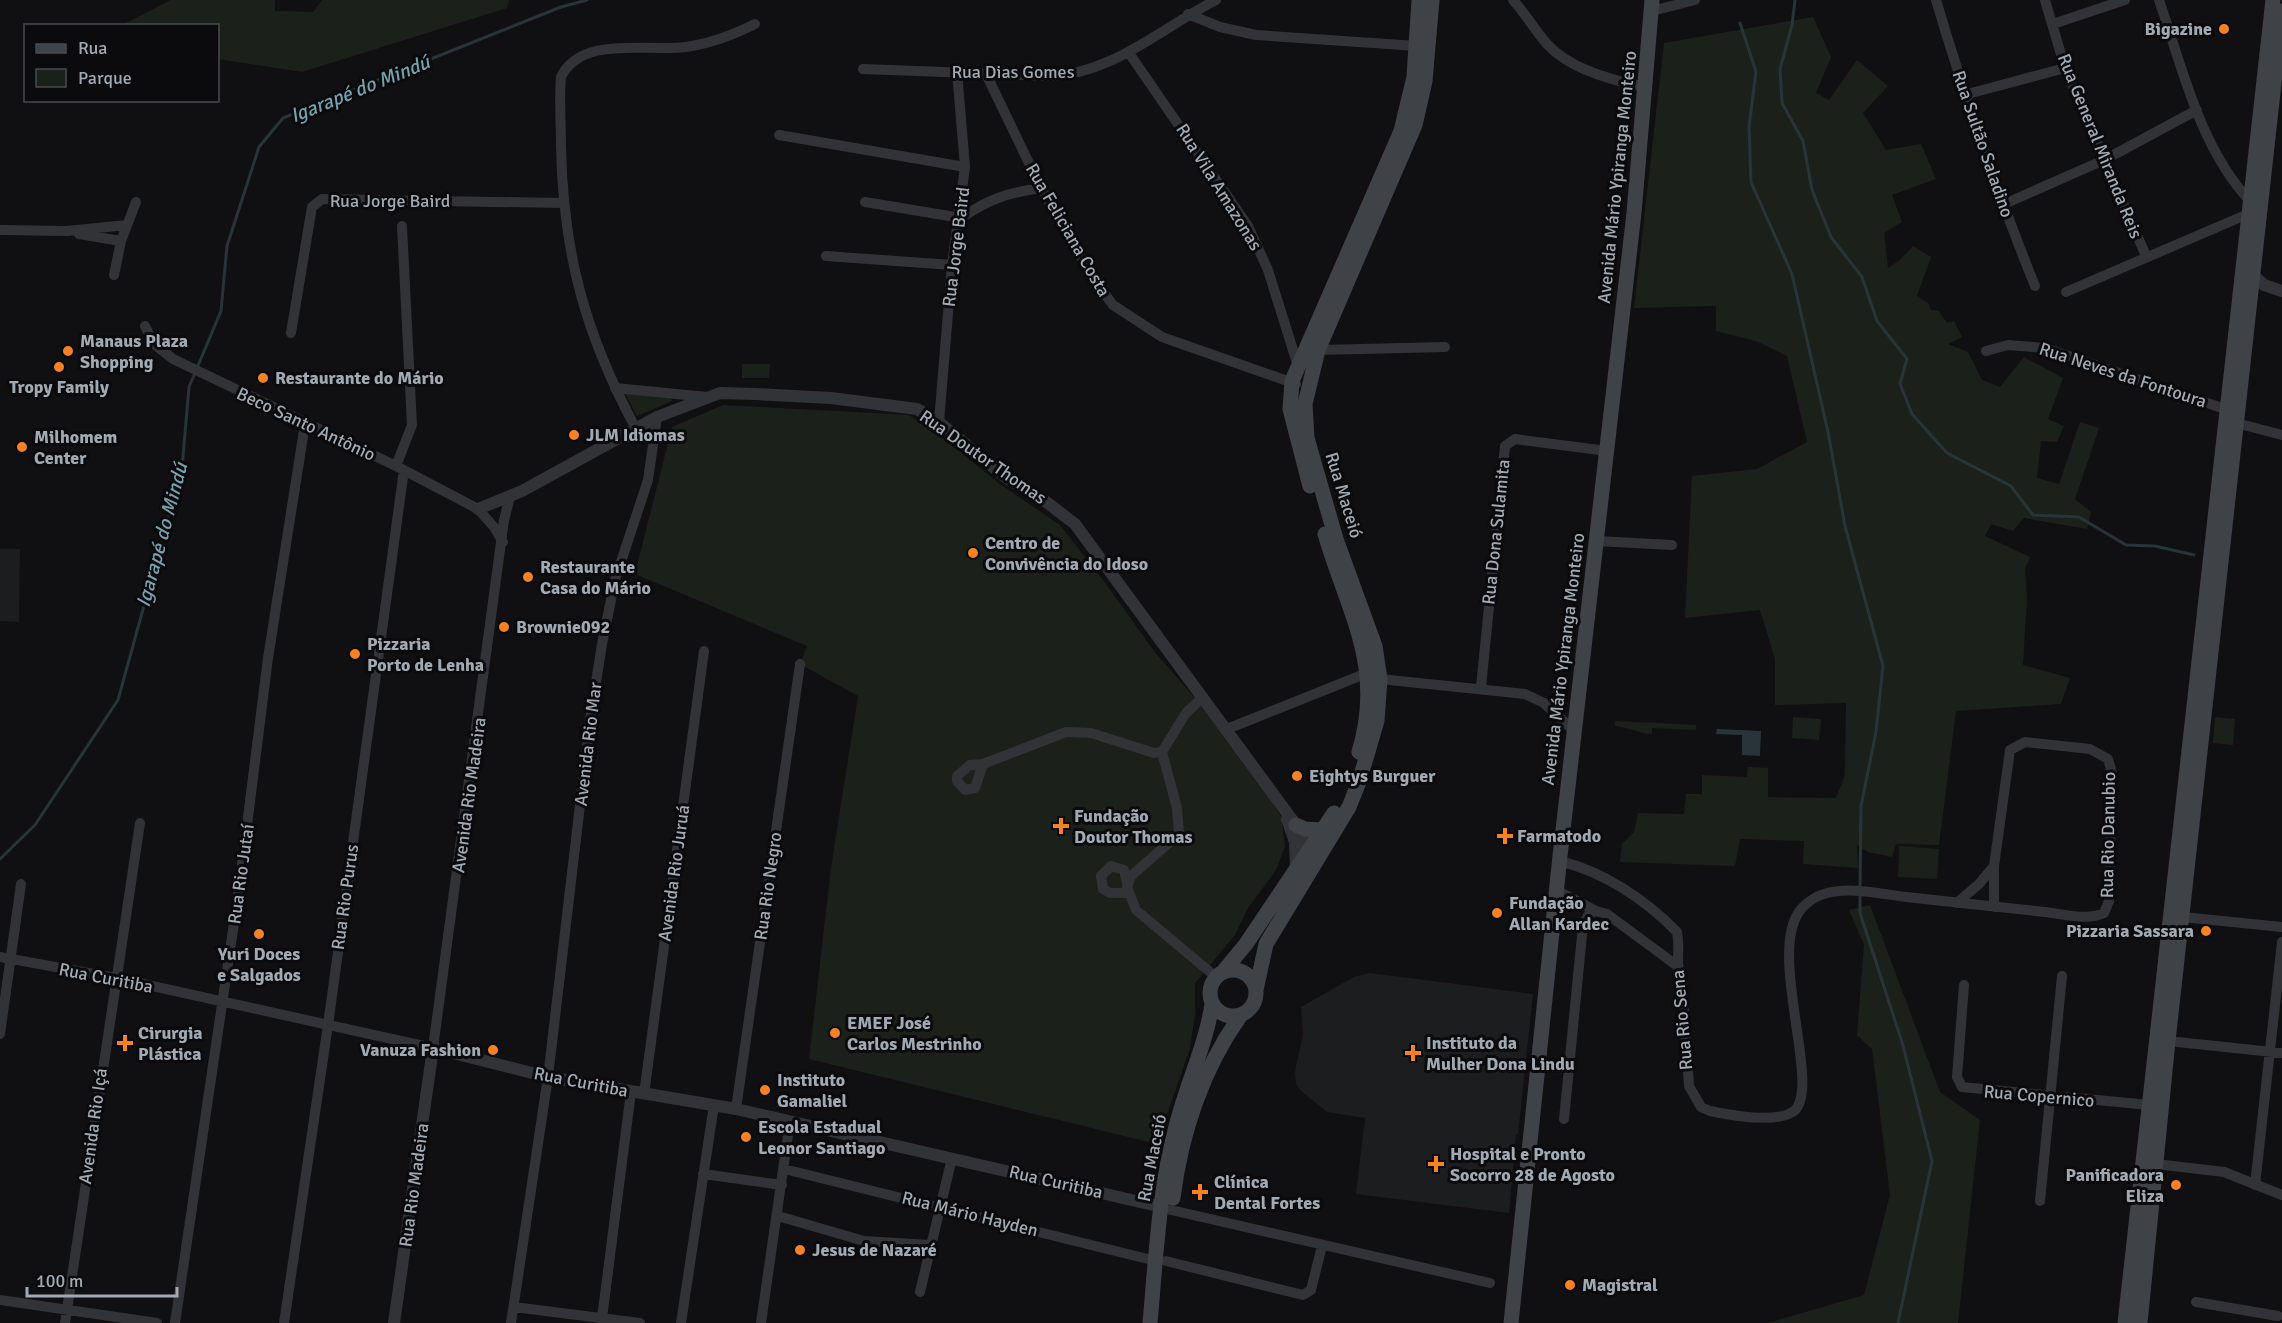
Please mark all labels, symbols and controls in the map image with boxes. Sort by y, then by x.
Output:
place label: Bigazine [2144,18,2212,40]
marker: Bigazine [2217,22,2231,36]
legend [24,24,219,102]
text: Rua [78,37,107,59]
water label: Igarapé do Mindú [287,49,434,128]
street label: Avenida Mário Ypiranga Monteiro [1593,50,1641,304]
street label: Rua General Miranda Reis [2053,50,2147,242]
street label: Rua Dias Gomes [951,61,1075,83]
text: Parque [78,67,132,89]
street label: Rua Sultão Saladino [1948,68,2018,220]
street label: Rua Vila Amazonas [1171,120,1267,255]
street label: Rua Feliciana Costa [1021,159,1115,301]
street label: Rua Jorge Baird [938,186,974,308]
street label: Rua Jorge Baird [330,190,450,212]
place label: Manaus Plaza Shopping [80,330,188,373]
street label: Rua Neves da Fontoura [2036,338,2210,412]
marker: Manaus Plaza Shopping [61,344,75,358]
marker: Tropy Family [52,360,66,374]
place label: Restaurante do Mário [275,367,444,389]
marker: Restaurante do Mário [256,371,270,385]
place label: Tropy Family [9,376,109,398]
street label: Beco Santo Antônio [233,382,379,466]
street label: Rua Doutor Thomas [915,405,1051,509]
place label: JLM Idiomas [586,424,685,446]
place label: Milhomem Center [34,426,117,469]
marker: JLM Idiomas [567,428,581,442]
marker: Milhomem Center [15,440,29,454]
street label: Rua Maceió [1321,449,1367,541]
street label: Rua Dona Sulamita [1477,458,1515,606]
water label: Igarapé do Mindú [131,459,194,610]
place label: Centro de Convivência do Idoso [985,532,1148,575]
street label: Avenida Mário Ypiranga Monteiro [1537,532,1589,786]
marker: Centro de Convivência do Idoso [966,546,980,560]
place label: Restaurante Casa do Mário [540,556,651,599]
marker: Restaurante Casa do Mário [521,570,535,584]
place label: Brownie092 [516,616,610,638]
marker: Brownie092 [497,620,511,634]
place label: Pizzaria Porto de Lenha [367,633,484,676]
marker: Pizzaria Porto de Lenha [348,647,362,661]
street label: Avenida Rio Mar [570,681,607,807]
street label: Avenida Rio Madeira [447,716,491,874]
place label: Eightys Burguer [1309,765,1436,787]
marker: Eightys Burguer [1290,769,1304,783]
street label: Rua Rio Danubio [2096,772,2120,898]
street label: Avenida Rio Juruá [654,803,694,943]
place label: Fundação Doutor Thomas [1074,805,1193,848]
marker: Fundação Doutor Thomas [1052,817,1070,835]
street label: Rua Rio Jutaí [223,823,259,925]
place label: Farmatodo [1517,825,1601,847]
marker: Farmatodo [1498,829,1512,843]
street label: Rua Rio Negro [750,831,786,941]
street label: Rua Rio Purus [327,843,363,951]
place label: Fundação Allan Kardec [1509,892,1609,935]
marker: Fundação Allan Kardec [1490,906,1504,920]
place label: Pizzaria Sassara [2066,920,2194,942]
marker: Pizzaria Sassara [2199,924,2213,938]
marker: Yuri Doces e Salgados [252,927,266,941]
place label: Yuri Doces e Salgados [217,943,301,986]
street label: Rua Curitiba [57,958,155,998]
street label: Rua Rio Sena [1667,969,1697,1071]
place label: EMEF José Carlos Mestrinho [847,1012,982,1055]
place label: Cirurgia Plástica [138,1022,203,1065]
marker: EMEF José Carlos Mestrinho [828,1026,842,1040]
place label: Instituto da Mulher Dona Lindu [1426,1032,1575,1075]
marker: Cirurgia Plástica [116,1034,134,1052]
place label: Vanuza Fashion [360,1039,481,1061]
marker: Vanuza Fashion [486,1043,500,1057]
marker: Instituto da Mulher Dona Lindu [1404,1044,1422,1062]
street label: Rua Curitiba [532,1062,630,1102]
street label: Avenida Rio Içá [74,1067,112,1185]
place label: Instituto Gamaliel [777,1069,848,1112]
street label: Rua Copernico [1983,1080,2095,1112]
marker: Instituto Gamaliel [758,1083,772,1097]
street label: Rua Maceió [1133,1112,1171,1204]
place label: Escola Estadual Leonor Santiago [758,1116,885,1159]
street label: Rua Rio Madeira [394,1122,434,1248]
marker: Escola Estadual Leonor Santiago [739,1130,753,1144]
place label: Hospital e Pronto Socorro 28 de Agosto [1450,1143,1615,1186]
marker: Hospital e Pronto Socorro 28 de Agosto [1427,1155,1445,1173]
street label: Rua Curitiba [1007,1161,1105,1203]
place label: Panificadora Eliza [2066,1164,2164,1207]
place label: Clínica Dental Fortes [1214,1171,1320,1214]
marker: Panificadora Eliza [2169,1178,2183,1192]
marker: Clínica Dental Fortes [1191,1183,1209,1201]
street label: Rua Mário Hayden [899,1186,1041,1242]
place label: Jesus de Nazaré [812,1239,937,1261]
marker: Jesus de Nazaré [793,1243,807,1257]
scale bar [27,1260,177,1298]
text: 100 m [36,1270,83,1292]
place label: Magistral [1582,1274,1658,1296]
marker: Magistral [1563,1278,1577,1292]

